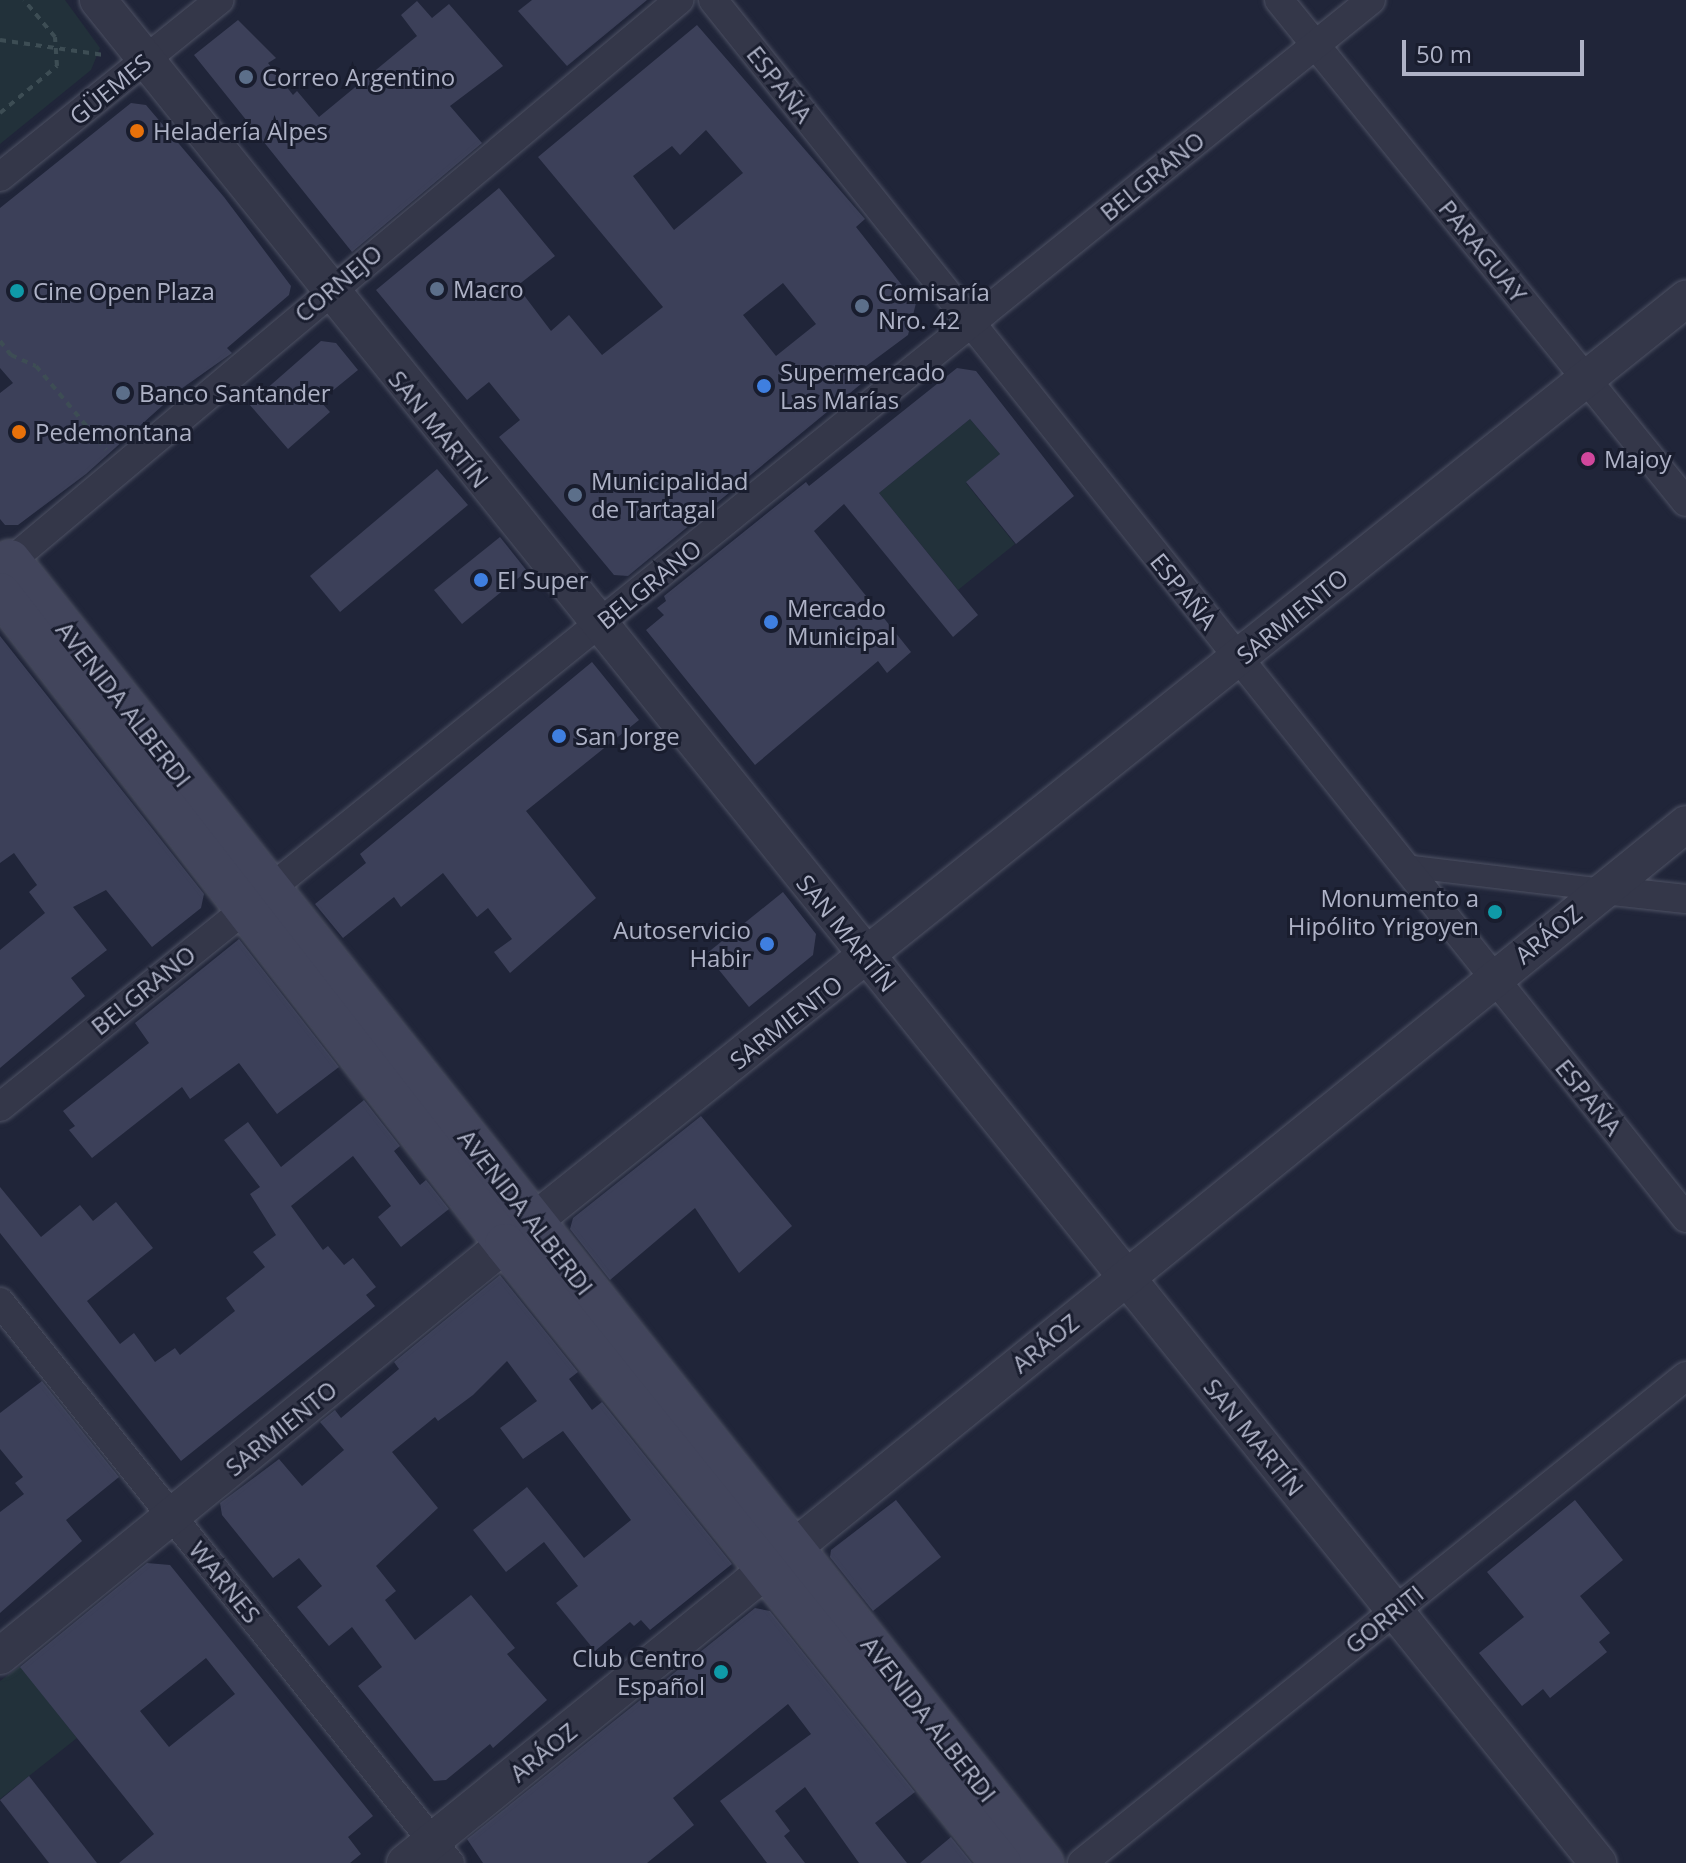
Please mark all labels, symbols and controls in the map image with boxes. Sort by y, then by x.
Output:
scale bar [1406,24,1588,74]
text: 50 m [1416,37,1472,70]
street label: ESPAÑA [741,40,819,128]
street label: GÜEMES [63,47,157,131]
place label: Correo Argentino [262,63,455,91]
marker: Correo Argentino [237,68,255,86]
place label: Heladería Alpes [153,117,328,145]
marker: Heladería Alpes [128,122,146,140]
street label: BELGRANO [1094,125,1210,227]
street label: PARAGUAY [1433,194,1533,308]
street label: CORNEJO [288,238,388,328]
place label: Macro [453,275,524,303]
place label: Cine Open Plaza [33,277,215,305]
place label: Comisaría Nro. 42 [878,278,990,334]
marker: Macro [428,280,446,298]
marker: Cine Open Plaza [8,282,26,300]
marker: Comisaría Nro. 42 [853,297,871,315]
place label: Supermercado Las Marías [780,358,945,414]
street label: SAN MARTÍN [383,365,495,493]
marker: Supermercado Las Marías [755,377,773,395]
place label: Banco Santander [139,379,331,407]
marker: Banco Santander [114,384,132,402]
place label: Pedemontana [35,418,192,446]
marker: Pedemontana [10,423,28,441]
place label: Majoy [1604,445,1671,473]
marker: Majoy [1579,450,1597,468]
place label: Municipalidad de Tartagal [591,467,748,523]
marker: Municipalidad de Tartagal [566,486,584,504]
street label: BELGRANO [591,533,707,635]
street label: ESPAÑA [1145,547,1223,635]
street label: SARMIENTO [1231,562,1353,670]
place label: El Super [497,566,588,594]
marker: El Super [472,571,490,589]
place label: Mercado Municipal [787,594,896,650]
marker: Mercado Municipal [762,613,780,631]
street label: AVENIDA ALBERDI [51,616,197,792]
place label: San Jorge [575,722,680,750]
marker: San Jorge [550,727,568,745]
street label: SAN MARTÍN [791,869,903,997]
place label: Monumento a Hipólito Yrigoyen [1288,884,1479,940]
street label: ARÁOZ [1509,898,1587,970]
marker: Monumento a Hipólito Yrigoyen [1486,903,1504,921]
place label: Autoservicio Habir [613,916,751,972]
marker: Autoservicio Habir [758,935,776,953]
street label: BELGRANO [85,939,201,1041]
street label: SARMIENTO [724,969,848,1075]
street label: ESPAÑA [1550,1053,1628,1141]
street label: AVENIDA ALBERDI [453,1124,599,1300]
street label: ARÁOZ [1006,1307,1084,1379]
street label: SAN MARTÍN [1198,1373,1310,1501]
street label: SARMIENTO [220,1374,342,1482]
street label: WARNES [183,1535,267,1629]
street label: GORRITI [1339,1579,1429,1659]
street label: AVENIDA ALBERDI [856,1631,1002,1807]
place label: Club Centro Español [572,1644,705,1700]
marker: Club Centro Español [712,1663,730,1681]
street label: ARÁOZ [504,1716,582,1788]

